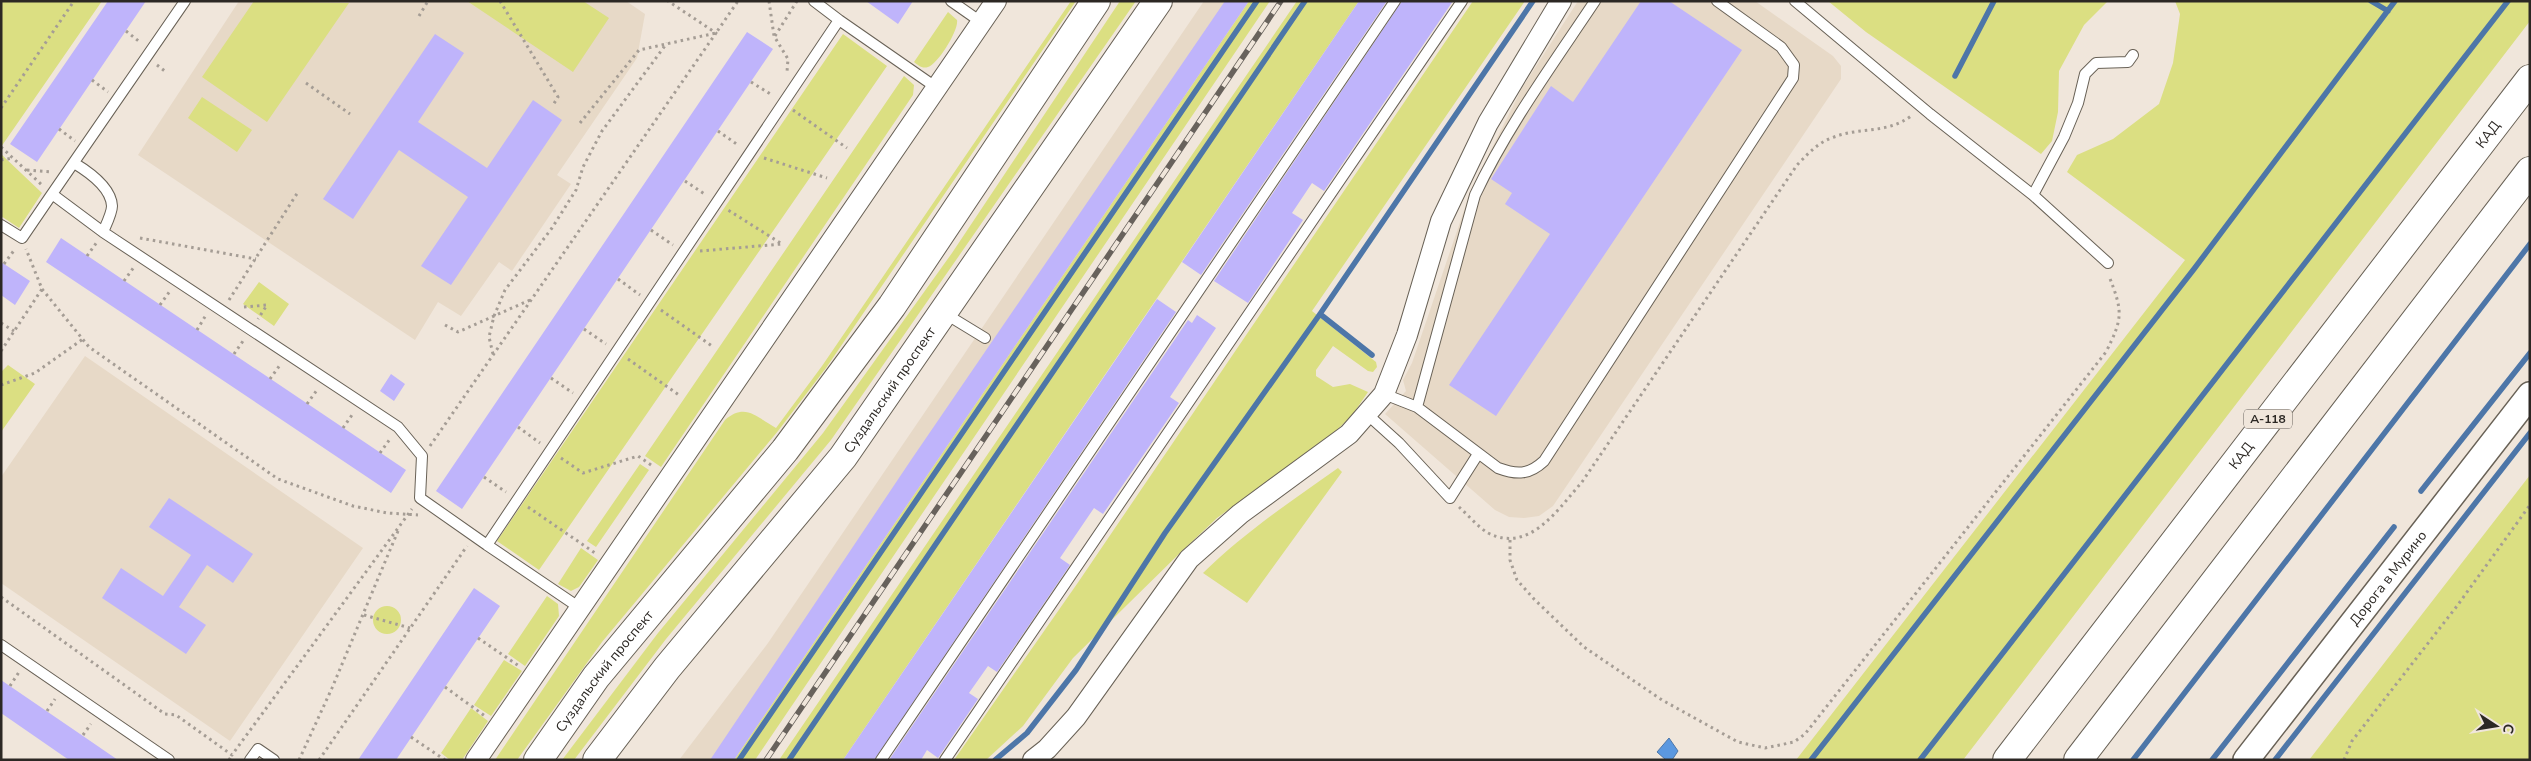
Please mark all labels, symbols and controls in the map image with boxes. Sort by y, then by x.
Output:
street label: КАД [2471,117,2505,152]
street label: Суздальский проспект [840,323,941,457]
road number: А-118 [2244,409,2292,428]
street label: КАД [2225,438,2258,473]
street label: Дорога в Мурино [2345,526,2431,629]
street label: Суздальский проспект [551,606,658,736]
north arrow [2471,701,2521,751]
text: С [2498,722,2519,736]

